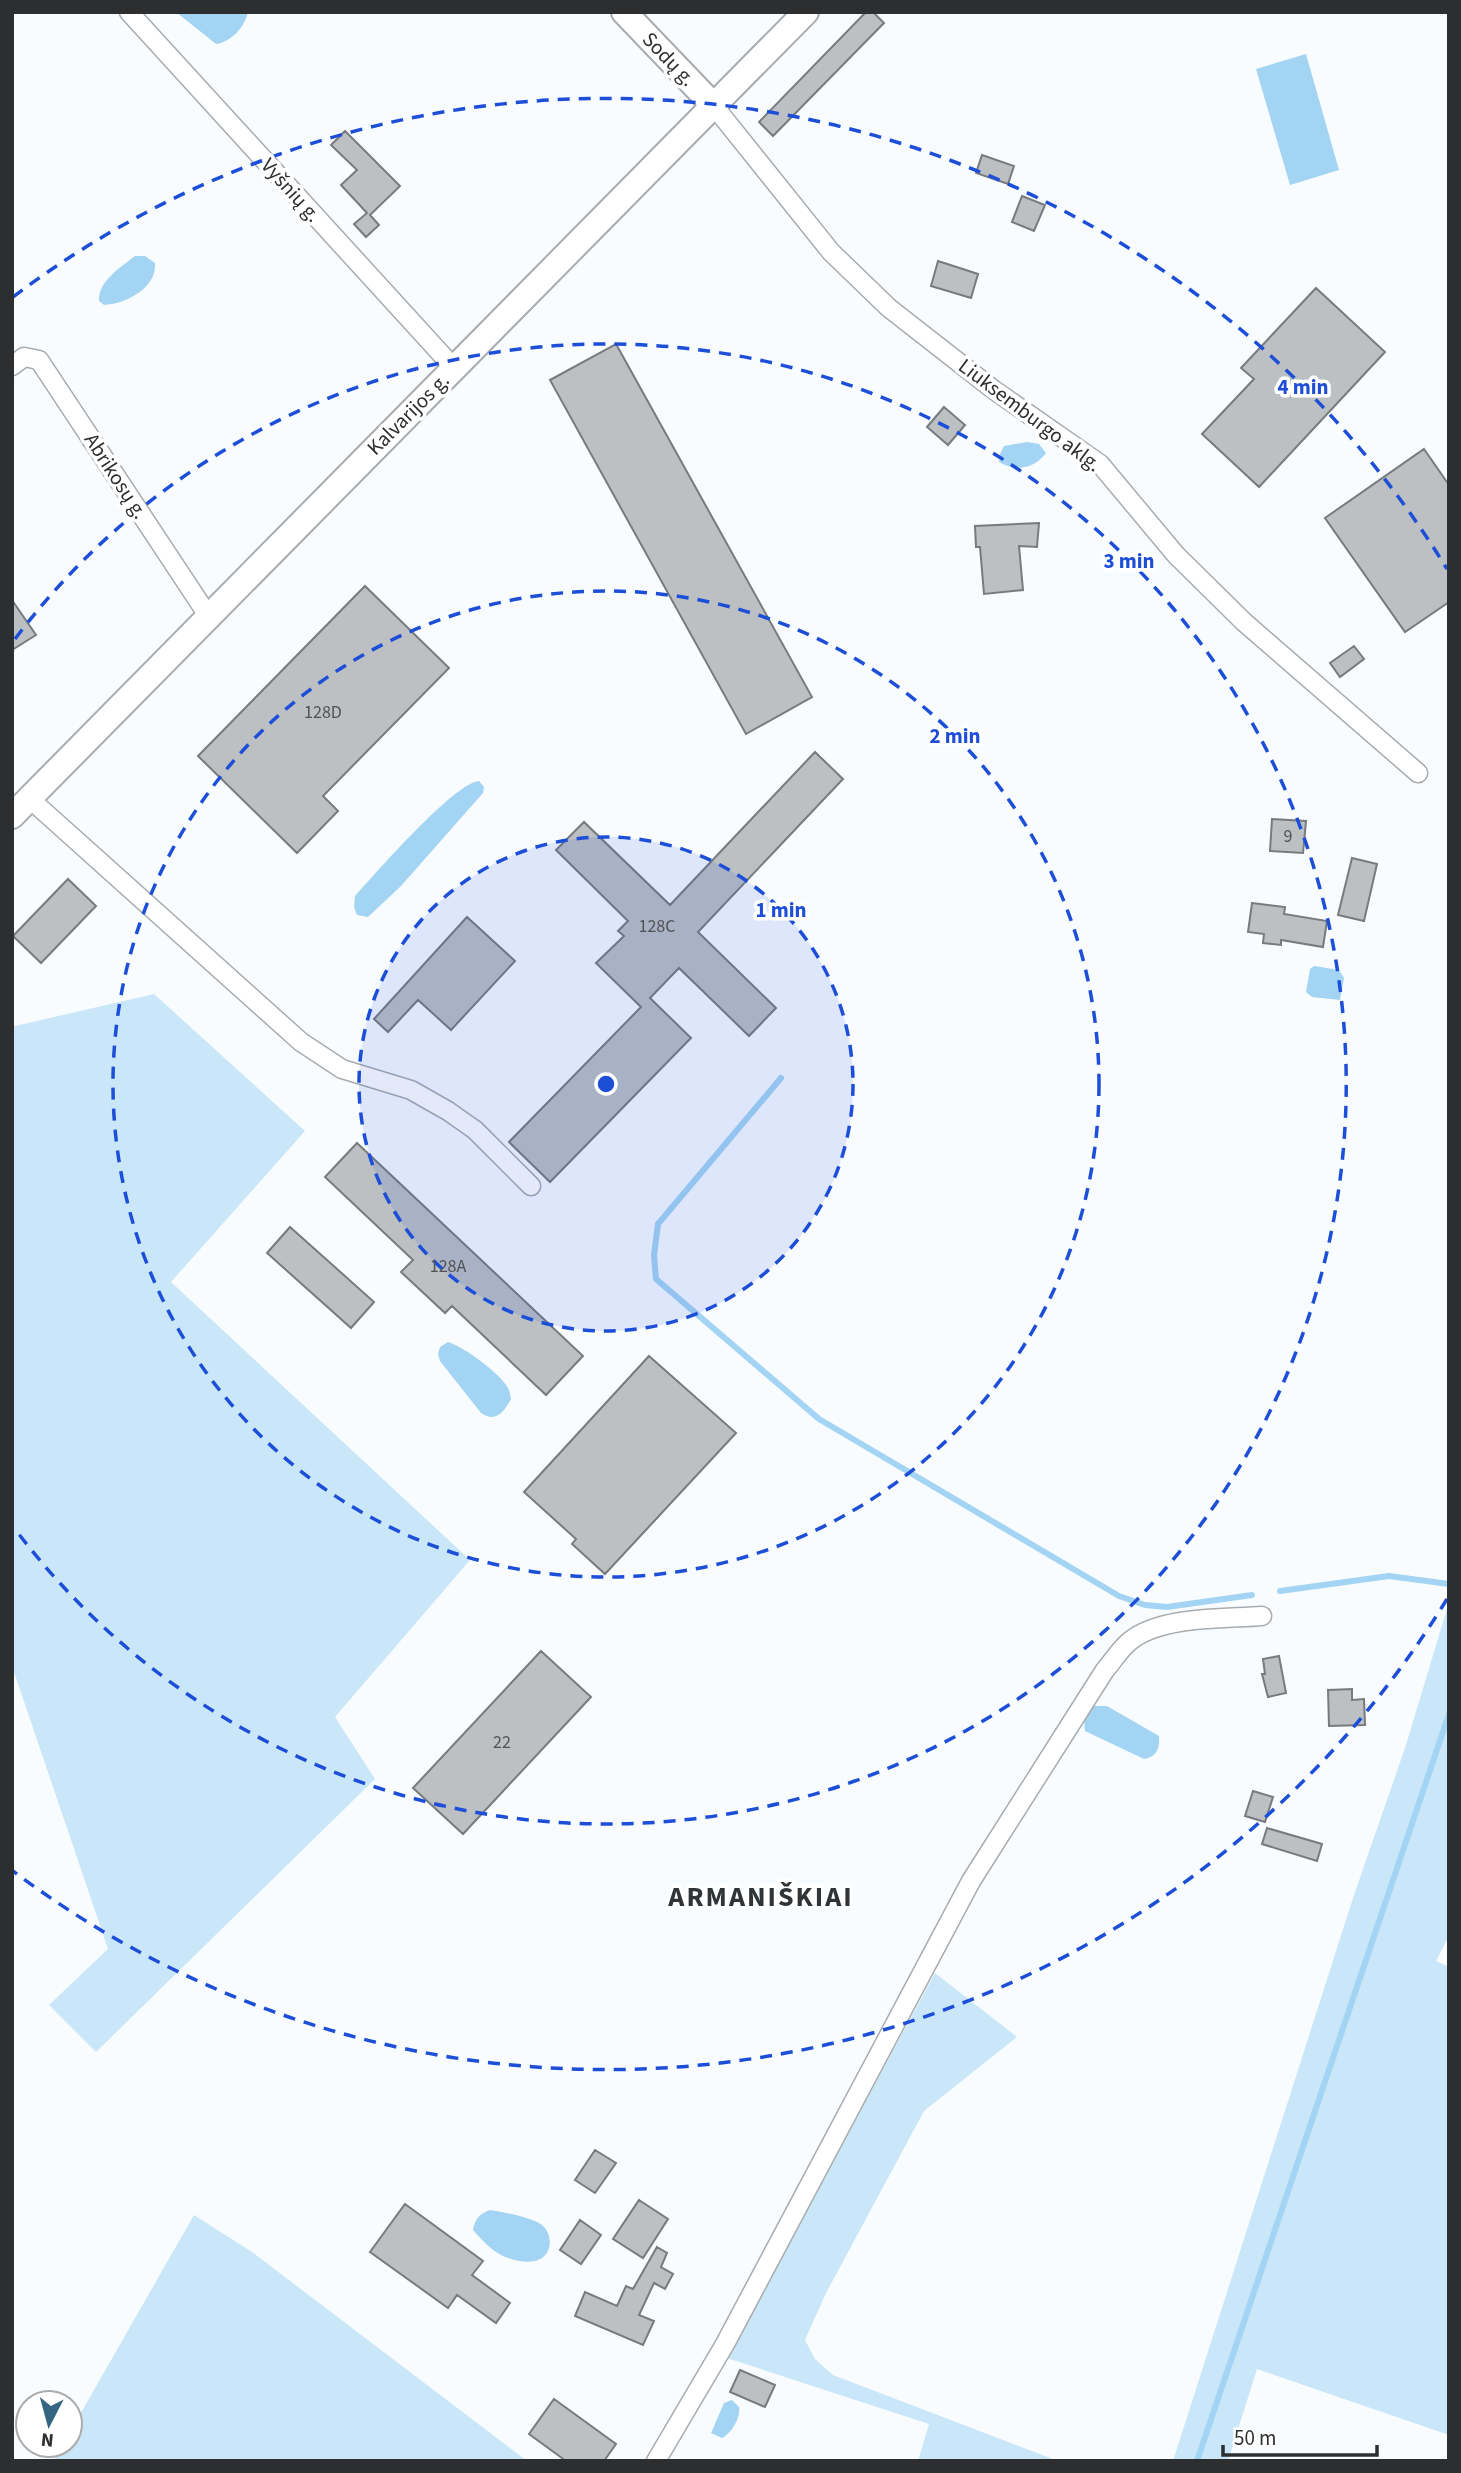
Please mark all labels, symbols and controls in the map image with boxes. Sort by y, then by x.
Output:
street label: Sodų g. [635,25,703,93]
street label: Vyšnių g. [254,151,328,229]
street label: Liuksemburgo aklg. [952,351,1108,479]
street label: Kalvarijos g. [360,366,456,462]
text: 4 min [1277,372,1329,402]
street label: Abrikosų g. [77,427,155,525]
text: 3 min [1103,546,1155,576]
house number: 128D [304,700,342,725]
text: 2 min [929,721,981,751]
house number: 9 [1284,824,1293,849]
text: 1 min [755,895,807,925]
house number: 128C [638,914,676,939]
centre of rings [594,1072,618,1096]
house number: 128A [430,1254,467,1279]
house number: 22 [493,1730,511,1755]
district label: ARMANIŠKIAI [667,1877,854,1917]
north arrow [14,2389,84,2459]
scale bar [1223,2414,1377,2458]
text: 50 m [1234,2423,1276,2453]
text: N [40,2425,55,2454]

